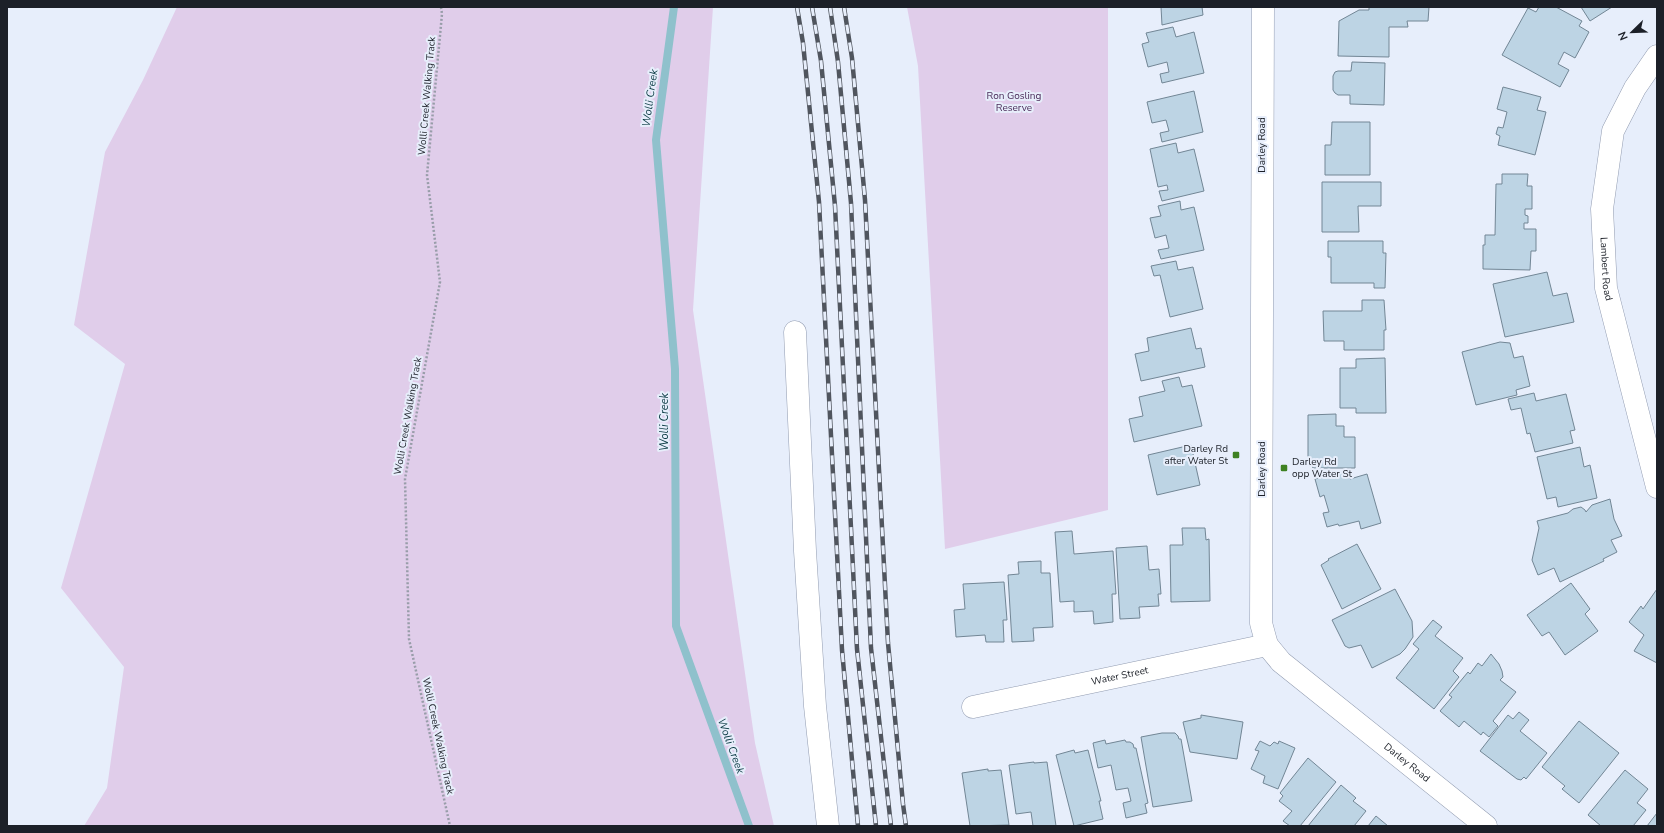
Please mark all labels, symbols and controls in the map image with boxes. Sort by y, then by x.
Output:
north arrow [1612,12,1652,52]
text: N [1615,29,1632,42]
street label: Wolli Creek Walking Track [415,35,439,156]
water label: Wolli Creek [639,68,662,128]
park label: Ron Gosling Reserve [987,89,1042,115]
street label: Darley Road [1255,117,1269,173]
street label: Lambert Road [1596,237,1616,302]
street label: Wolli Creek Walking Track [391,355,425,476]
water label: Wolli Creek [657,393,672,451]
street label: Darley Road [1255,441,1269,497]
place label: Darley Rd after Water St [1164,442,1228,468]
marker: Darley Rd after Water St [1231,450,1241,460]
place label: Darley Rd opp Water St [1292,455,1353,481]
marker: Darley Rd opp Water St [1279,463,1289,473]
street label: Water Street [1090,663,1150,689]
street label: Wolli Creek Walking Track [419,676,457,797]
water label: Wolli Creek [714,716,748,776]
street label: Darley Road [1381,740,1433,786]

